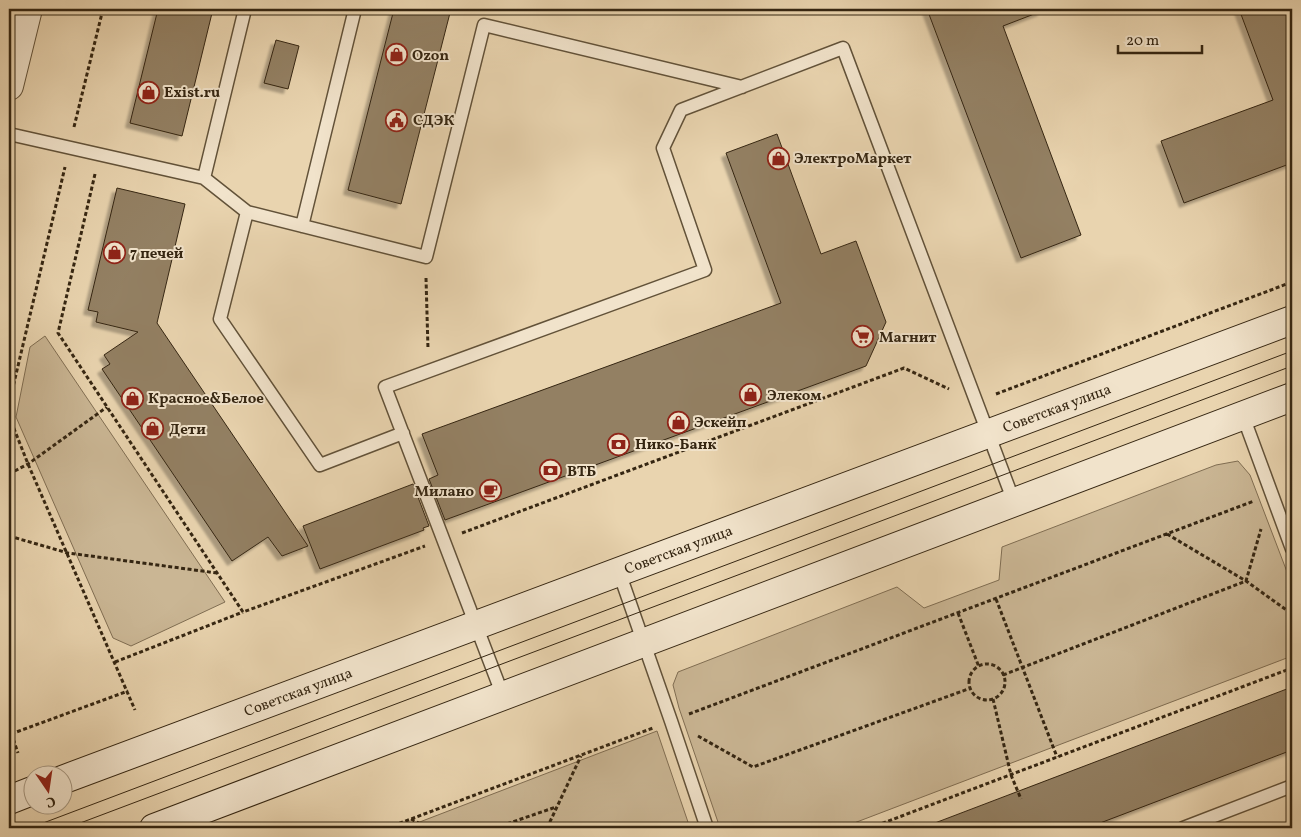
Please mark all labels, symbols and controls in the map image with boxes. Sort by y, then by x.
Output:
scale bar [1118,22,1202,54]
text: 20 m [1126,31,1159,52]
shop icon: Ozon [384,43,408,67]
place label: Ozon [412,46,449,67]
shop icon: Exist.ru [136,80,160,104]
place label: Exist.ru [164,83,220,104]
public building icon: СДЭК [385,108,409,132]
place label: СДЭК [413,111,454,132]
shop icon: ЭлектроМаркет [766,146,790,170]
place label: ЭлектроМаркет [794,149,912,170]
shop icon: 7 печей [102,241,126,265]
place label: 7 печей [130,244,184,265]
supermarket icon: Магнит [851,325,875,349]
place label: Магнит [879,328,937,349]
street label: Советская улица [1000,380,1114,439]
shop icon: Элеком [739,383,763,407]
shop icon: Красное&Белое [120,386,144,410]
place label: Элеком [767,386,821,407]
place label: Красное&Белое [148,389,264,410]
shop icon: Эскейп [666,410,690,434]
place label: Эскейп [694,413,747,434]
shop icon: Дети [141,417,165,441]
place label: Дети [169,420,206,441]
bank icon: Нико-Банк [607,432,631,456]
place label: Нико-Банк [635,435,716,456]
bank icon: ВТБ [539,459,563,483]
place label: ВТБ [567,462,596,483]
cafe icon: Милано [478,479,502,503]
place label: Милано [415,482,474,503]
street label: Советская улица [622,521,736,581]
street label: Советская улица [241,663,356,723]
north arrow [22,764,72,814]
text: С [44,791,57,811]

